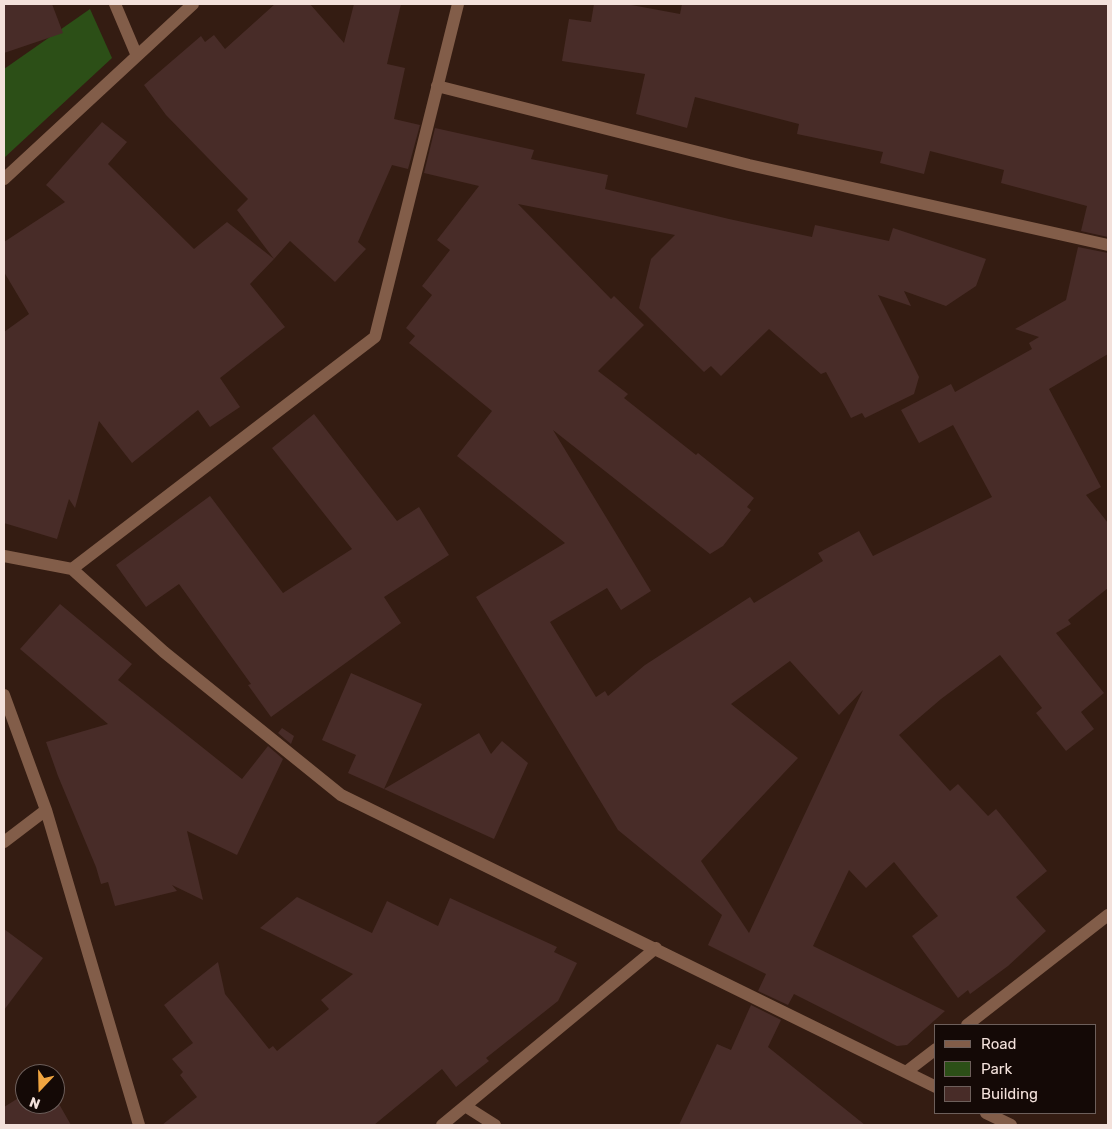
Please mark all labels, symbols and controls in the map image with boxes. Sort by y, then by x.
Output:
legend [934,1024,1097,1114]
text: Road [981,1035,1017,1053]
text: Park [981,1060,1012,1078]
north arrow [15,1064,65,1114]
text: Building [981,1085,1038,1103]
text: N [27,1093,43,1112]

